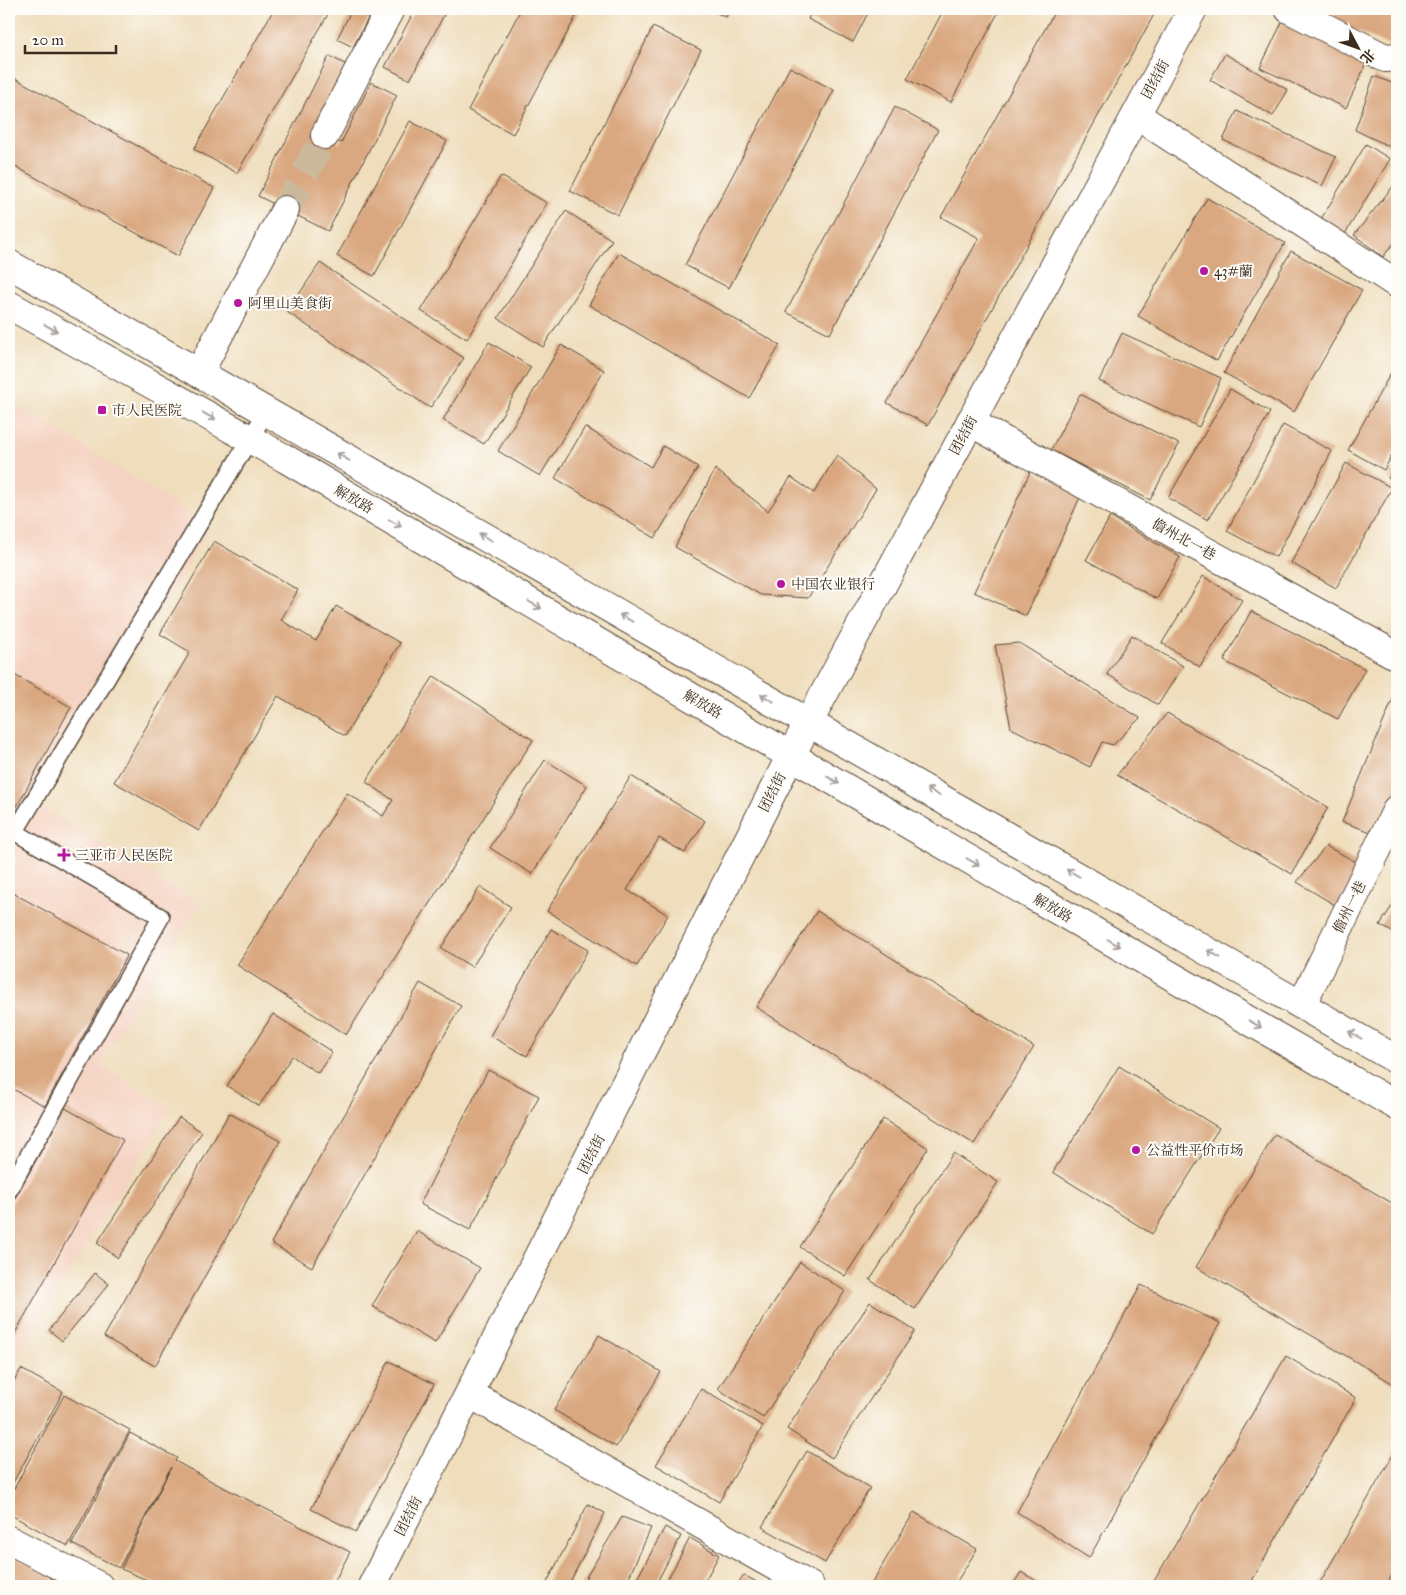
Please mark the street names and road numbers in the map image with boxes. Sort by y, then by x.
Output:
street label: 团结街 [1138,57,1173,102]
street label: 团结街 [946,413,981,458]
street label: 解放路 [331,482,376,517]
street label: 儋州北一巷 [1149,515,1218,564]
street label: 解放路 [680,687,725,722]
street label: 团结街 [755,770,790,815]
street label: 儋州一巷 [1330,878,1369,936]
street label: 解放路 [1030,891,1075,926]
street label: 团结街 [574,1132,609,1177]
street label: 团结街 [391,1494,426,1539]

